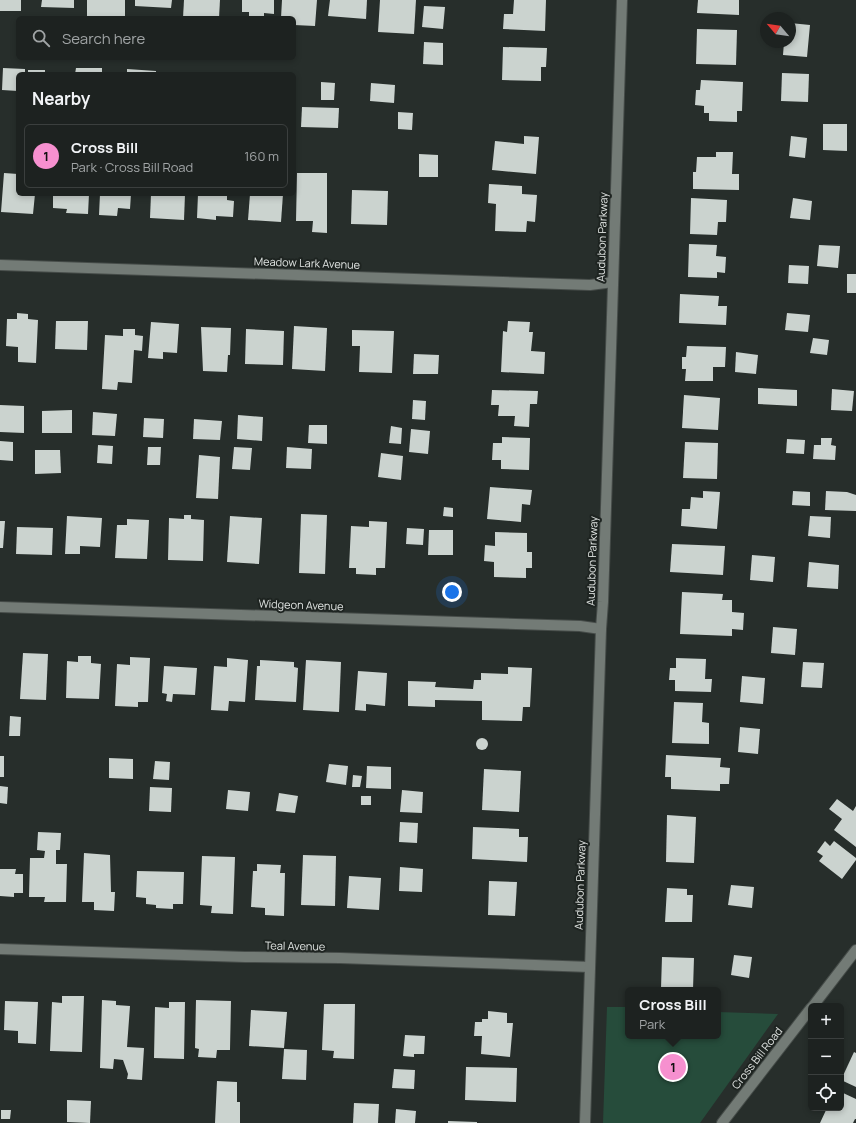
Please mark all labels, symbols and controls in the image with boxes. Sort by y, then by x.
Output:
north arrow [760,12,796,48]
search box [16,16,296,60]
icon: search [30,27,52,49]
text: Search here [62,28,145,49]
text: Nearby [32,87,90,110]
text: Cross Bill [71,137,138,158]
text: 1 [43,147,49,165]
text: 160 m [244,147,279,165]
text: Park · Cross Bill Road [71,158,193,176]
street label: Audubon Parkway [592,192,611,282]
street label: Meadow Lark Avenue [254,253,361,272]
street label: Audubon Parkway [582,516,601,606]
your location [442,582,462,602]
street label: Widgeon Avenue [258,596,344,613]
street label: Audubon Parkway [570,840,589,930]
street label: Teal Avenue [265,937,326,954]
popup [625,987,721,1039]
text: Cross Bill [639,994,707,1015]
map controls [808,1003,844,1111]
button: + [808,1003,844,1039]
text: Park [639,1015,665,1033]
street label: Cross Bill Road [728,1024,785,1092]
button: − [808,1039,844,1075]
pin: 1 [660,1052,686,1082]
button: locate [808,1075,844,1111]

